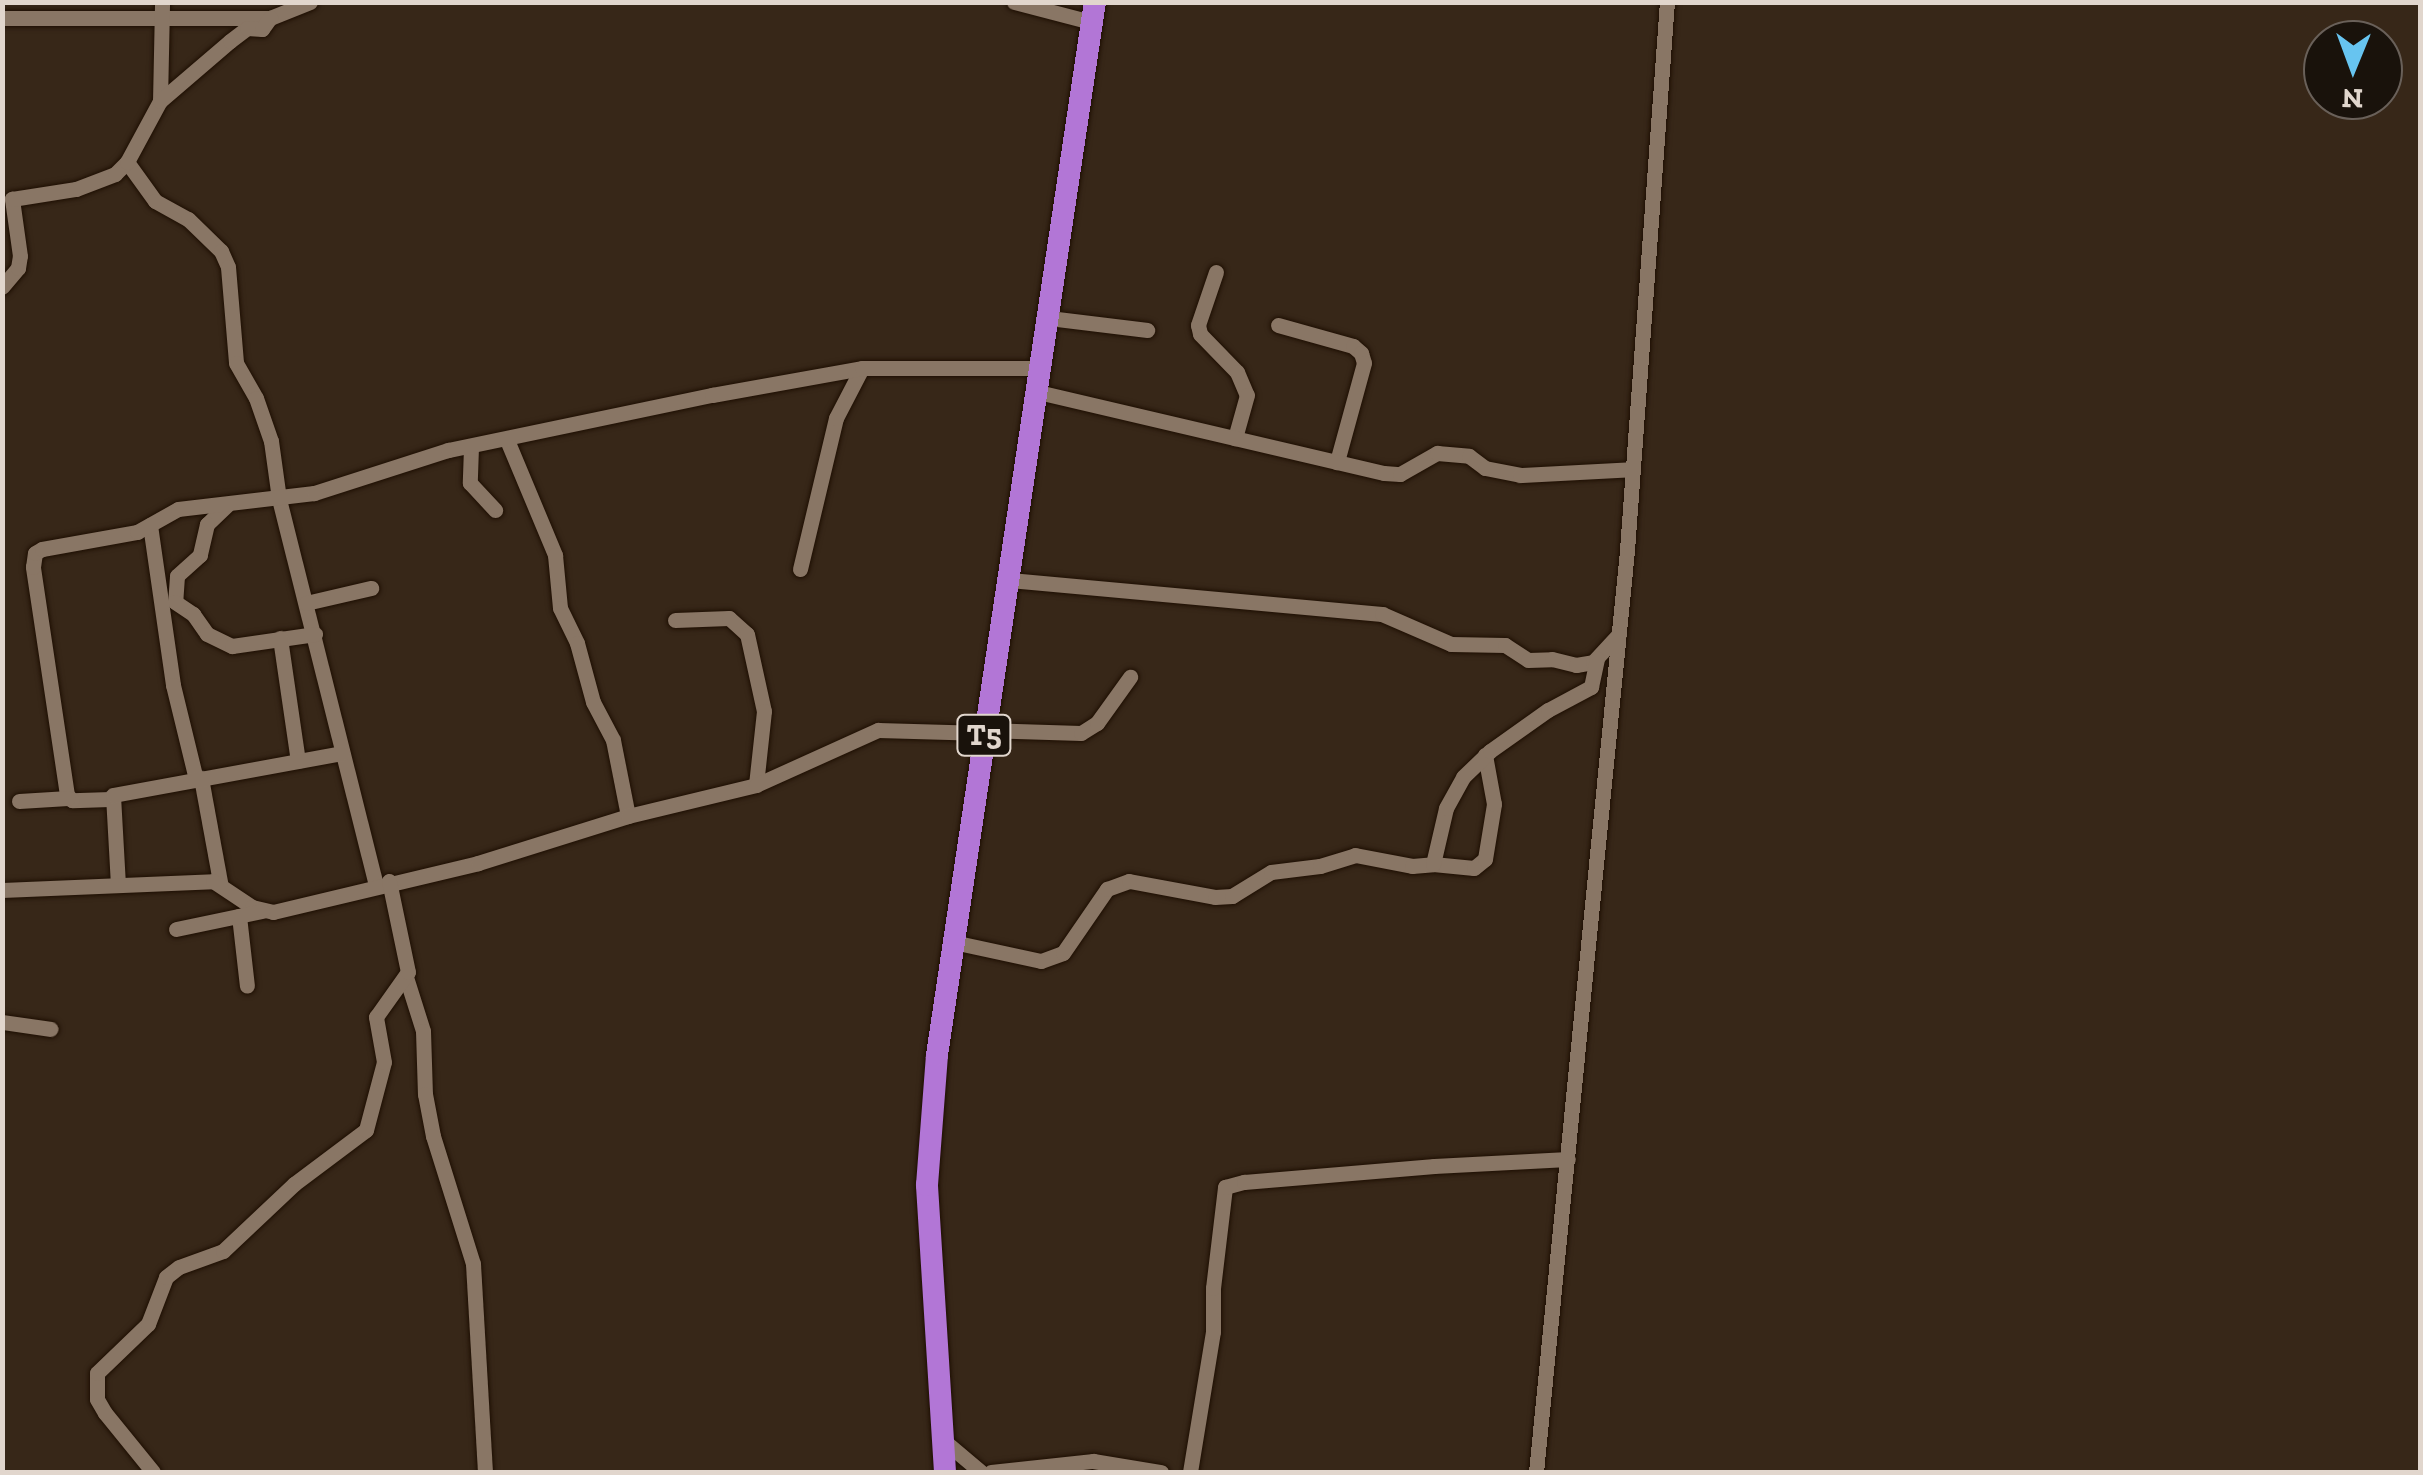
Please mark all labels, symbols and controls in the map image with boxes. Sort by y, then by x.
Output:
north arrow [2303,20,2403,120]
text: N [2342,82,2363,115]
road number: T5 [954,710,1014,760]

